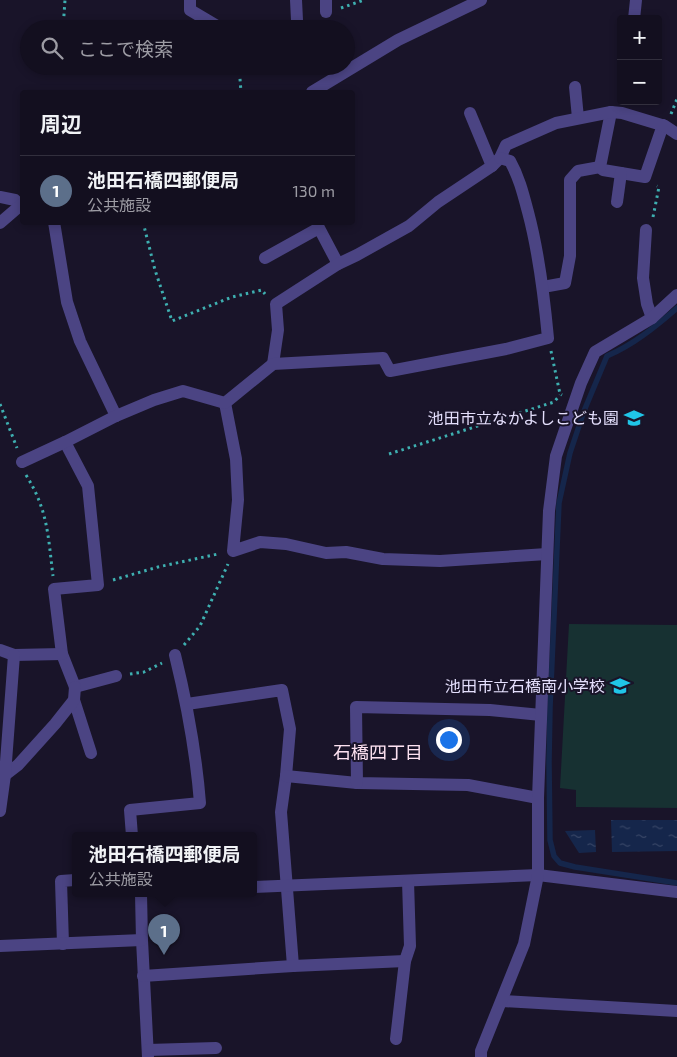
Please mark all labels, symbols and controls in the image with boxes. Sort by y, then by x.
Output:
map controls [617,15,662,105]
button: + [617,15,662,60]
search box [20,20,355,75]
icon: search [38,34,66,62]
text: ここで検索 [78,37,173,60]
button: − [617,60,662,105]
text: 周辺 [40,111,82,136]
text: 池田石橋四郵便局 [87,168,239,191]
text: 1 [53,181,59,200]
text: 130 m [293,181,335,200]
text: 公共施設 [87,195,151,214]
school or university icon: 池田市立なかよしこども園 [623,407,645,429]
place label: 池田市立なかよしこども園 [428,408,619,427]
school or university icon: 池田市立石橋南小学校 [609,675,631,697]
place label: 池田市立石橋南小学校 [445,676,605,695]
your location [436,727,462,753]
district label: 石橋四丁目 [333,741,423,763]
popup [72,832,257,897]
text: 池田石橋四郵便局 [88,842,241,865]
text: 公共施設 [88,869,153,888]
pin: 1 [148,914,180,955]

